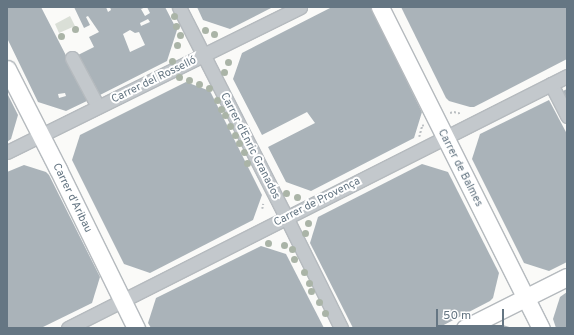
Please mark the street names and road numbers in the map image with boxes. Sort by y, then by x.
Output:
street label: Carrer del Rosselló [109,54,199,106]
street label: Carrer d'Enric Granados [217,91,283,201]
street label: Carrer de Balmes [435,127,485,209]
street label: Carrer d'Aribau [50,161,94,235]
street label: Carrer de Provença [272,175,362,229]

